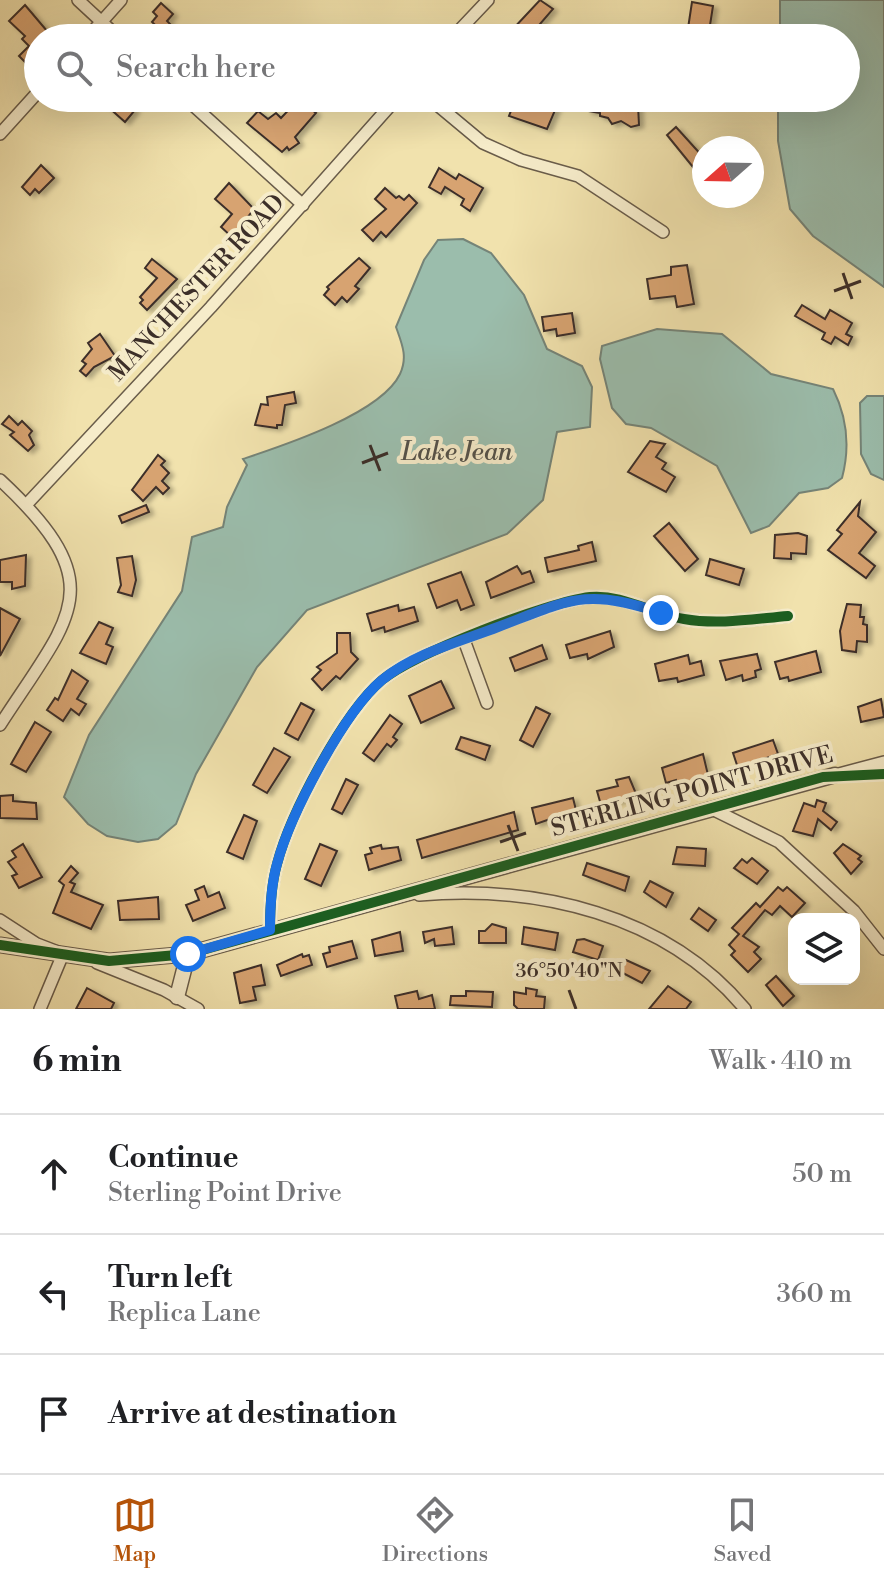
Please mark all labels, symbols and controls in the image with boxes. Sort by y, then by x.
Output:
search box [24,24,860,112]
icon: search [52,46,96,90]
text: Search here [116,49,276,87]
north arrow [692,136,764,208]
street label: MANCHESTER ROAD [102,188,292,388]
water label: Lake Jean [400,436,513,468]
route end [643,595,679,631]
street label: STERLING POINT DRIVE [548,740,836,844]
map controls [788,913,860,985]
button: layers [788,913,860,985]
route start [170,936,206,972]
text: 36°50'40"N [515,959,623,984]
text: 6 min [32,1040,122,1082]
text: Walk · 410 m [709,1045,852,1077]
text: Continue [108,1139,239,1177]
icon: ahead [32,1152,76,1196]
text: 50 m [792,1158,852,1190]
text: Sterling Point Drive [108,1177,342,1209]
text: Turn left [108,1259,232,1297]
icon: left [32,1272,76,1316]
text: 360 m [777,1278,852,1310]
text: Replica Lane [108,1297,261,1329]
icon: arrive [32,1392,76,1436]
text: Arrive at destination [108,1395,397,1433]
tab: Map [113,1493,157,1568]
tab: Directions [382,1493,488,1568]
tab: Saved [714,1493,771,1568]

